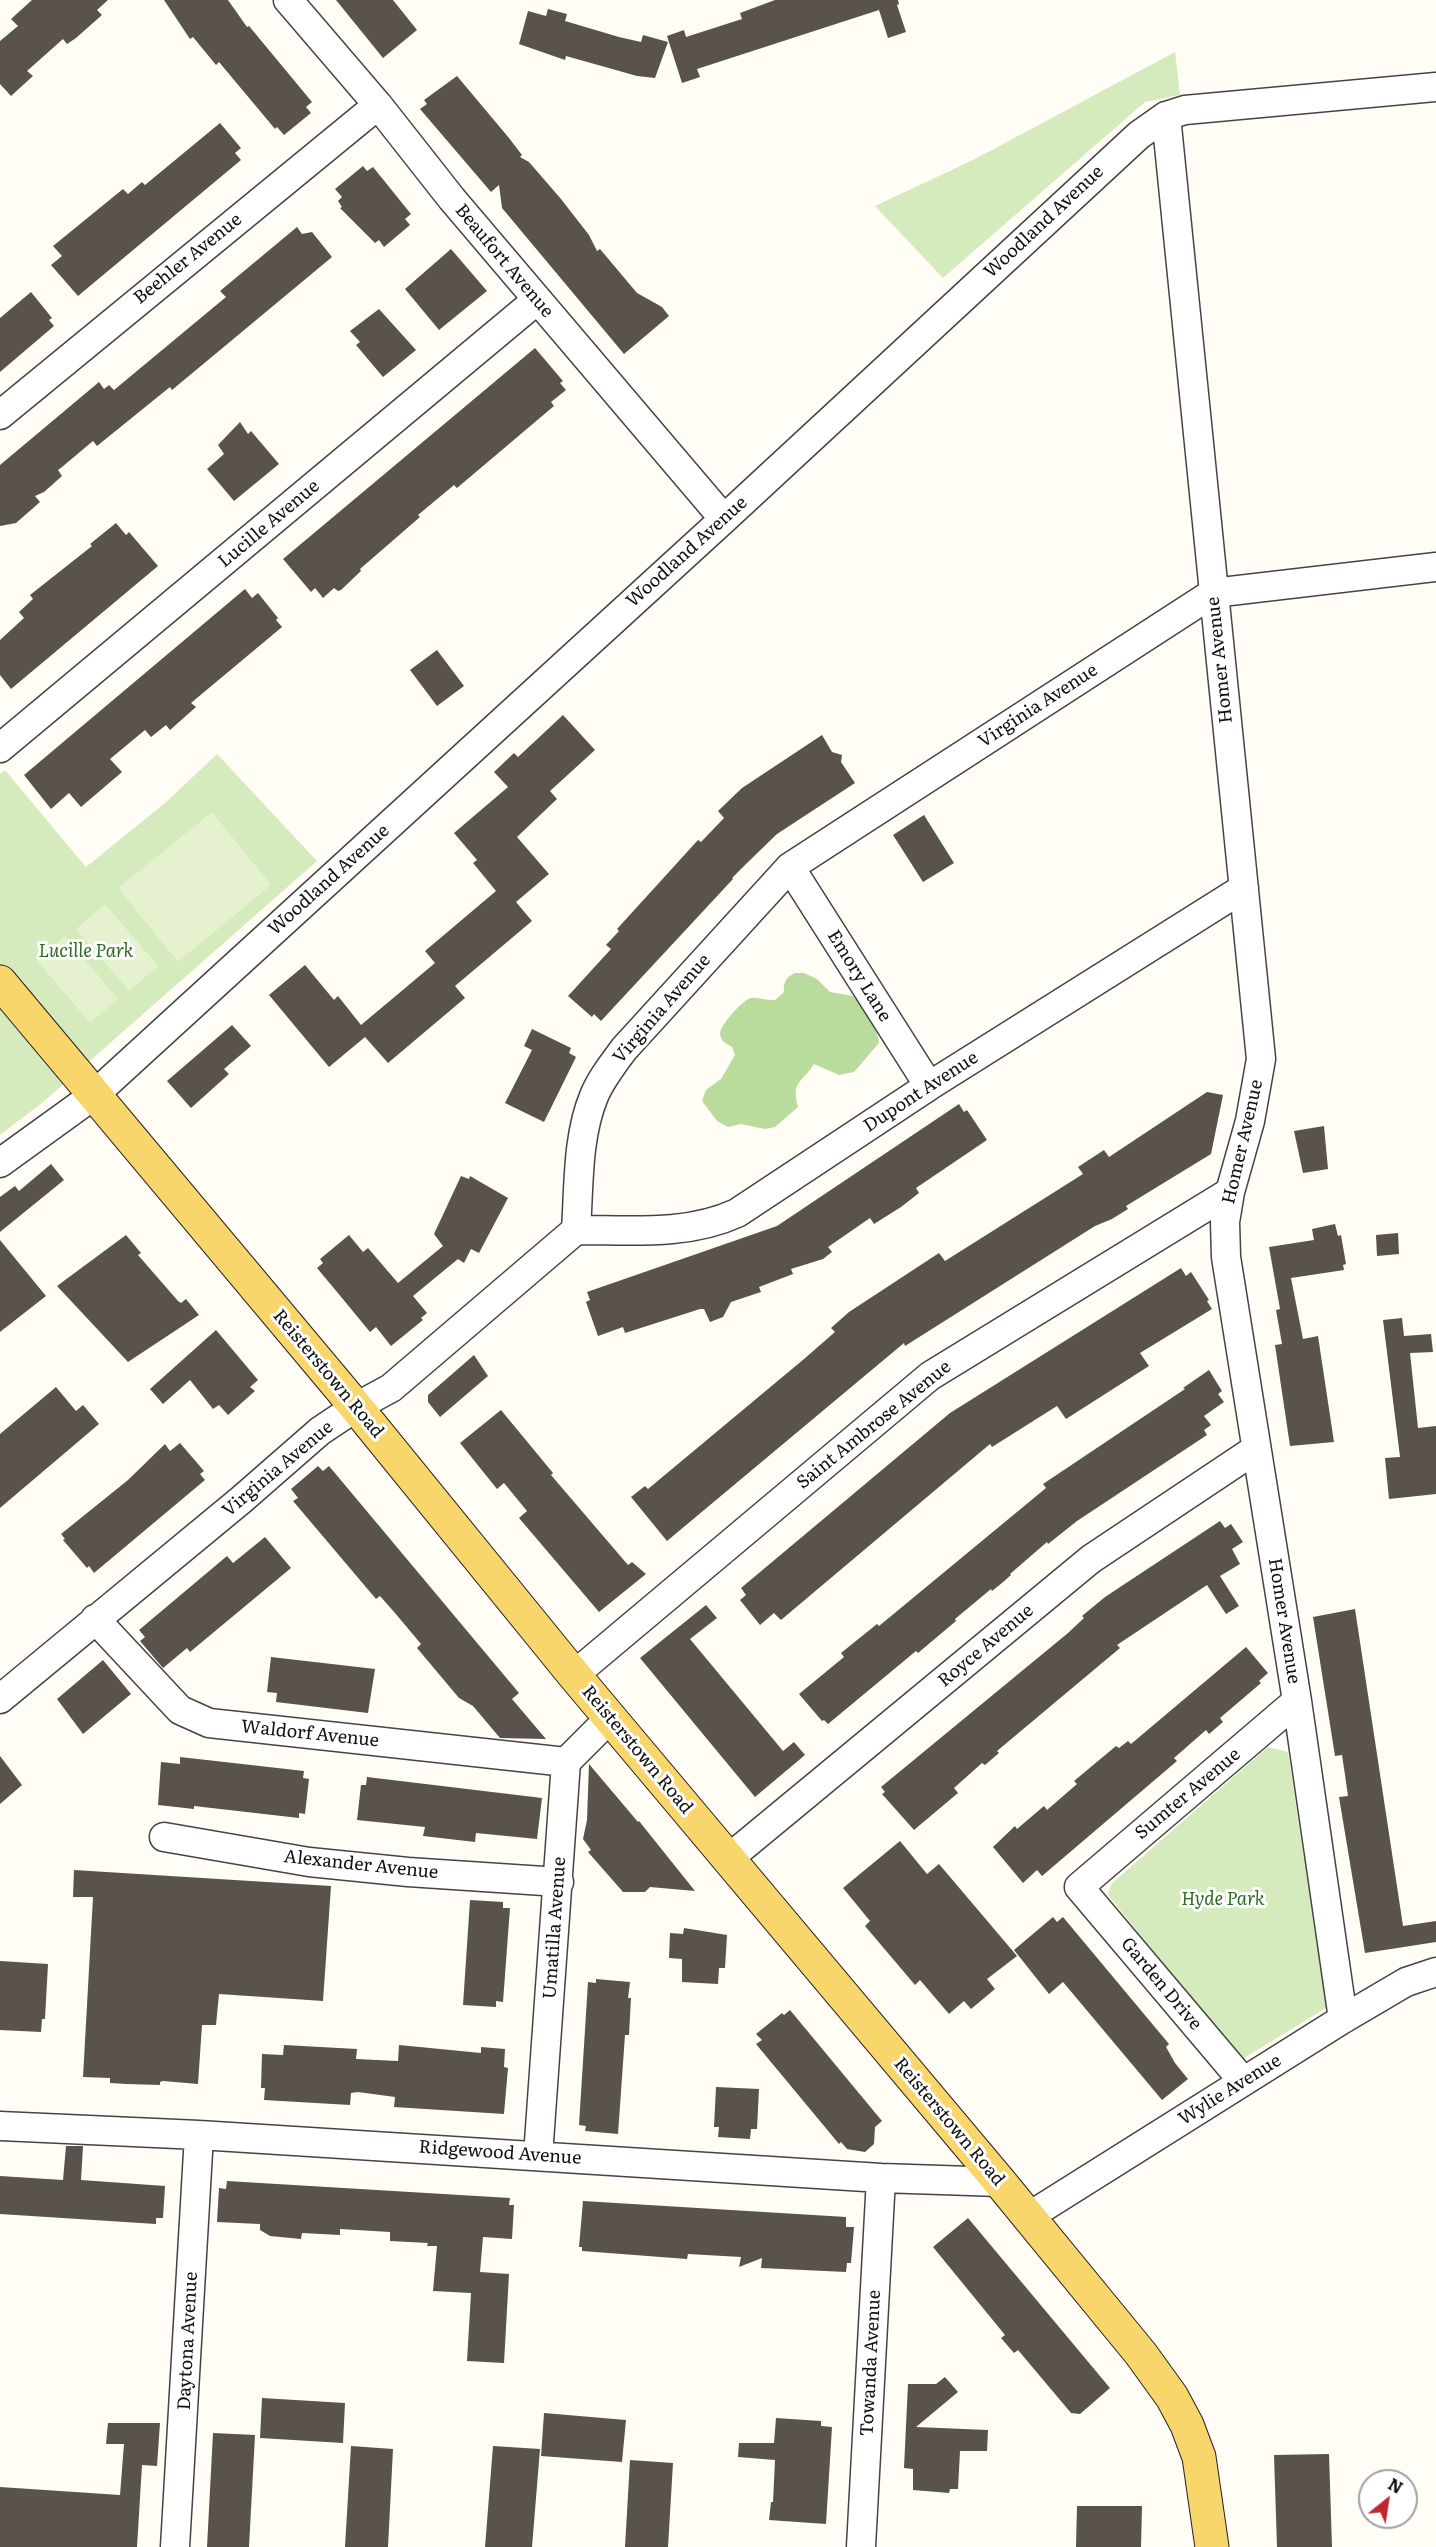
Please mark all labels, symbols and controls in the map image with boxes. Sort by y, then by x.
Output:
street label: Woodland Avenue [980,161,1108,283]
street label: Beaufort Avenue [450,200,558,322]
street label: Beehler Avenue [130,209,246,309]
street label: Lucille Avenue [214,475,324,573]
street label: Woodland Avenue [622,492,752,612]
street label: Homer Avenue [1203,596,1237,724]
street label: Virginia Avenue [974,659,1102,753]
street label: Woodland Avenue [264,820,394,940]
street label: Emory Lane [822,926,896,1026]
park label: Lucille Park [39,941,133,963]
street label: Virginia Avenue [609,950,715,1068]
street label: Dupont Avenue [860,1047,982,1137]
street label: Homer Avenue [1218,1078,1268,1206]
street label: Reisterstown Road [268,1305,388,1443]
street label: Saint Ambrose Avenue [793,1356,955,1494]
street label: Virginia Avenue [218,1416,338,1522]
street label: Homer Avenue [1263,1557,1305,1685]
street label: Royce Avenue [934,1600,1038,1692]
street label: Reisterstown Road [577,1681,697,1819]
street label: Waldorf Avenue [240,1716,380,1752]
street label: Sumter Avenue [1131,1744,1245,1844]
street label: Alexander Avenue [283,1846,439,1884]
street label: Umatilla Avenue [539,1856,571,2000]
park label: Hyde Park [1181,1889,1265,1911]
street label: Garden Drive [1116,1933,1206,2035]
street label: Wylie Avenue [1175,2050,1285,2130]
street label: Reisterstown Road [889,2053,1009,2191]
street label: Ridgewood Avenue [418,2137,582,2169]
street label: Daytona Avenue [174,2271,202,2411]
street label: Towanda Avenue [856,2289,886,2437]
north arrow [1358,2469,1418,2529]
text: N [1384,2471,1408,2499]

